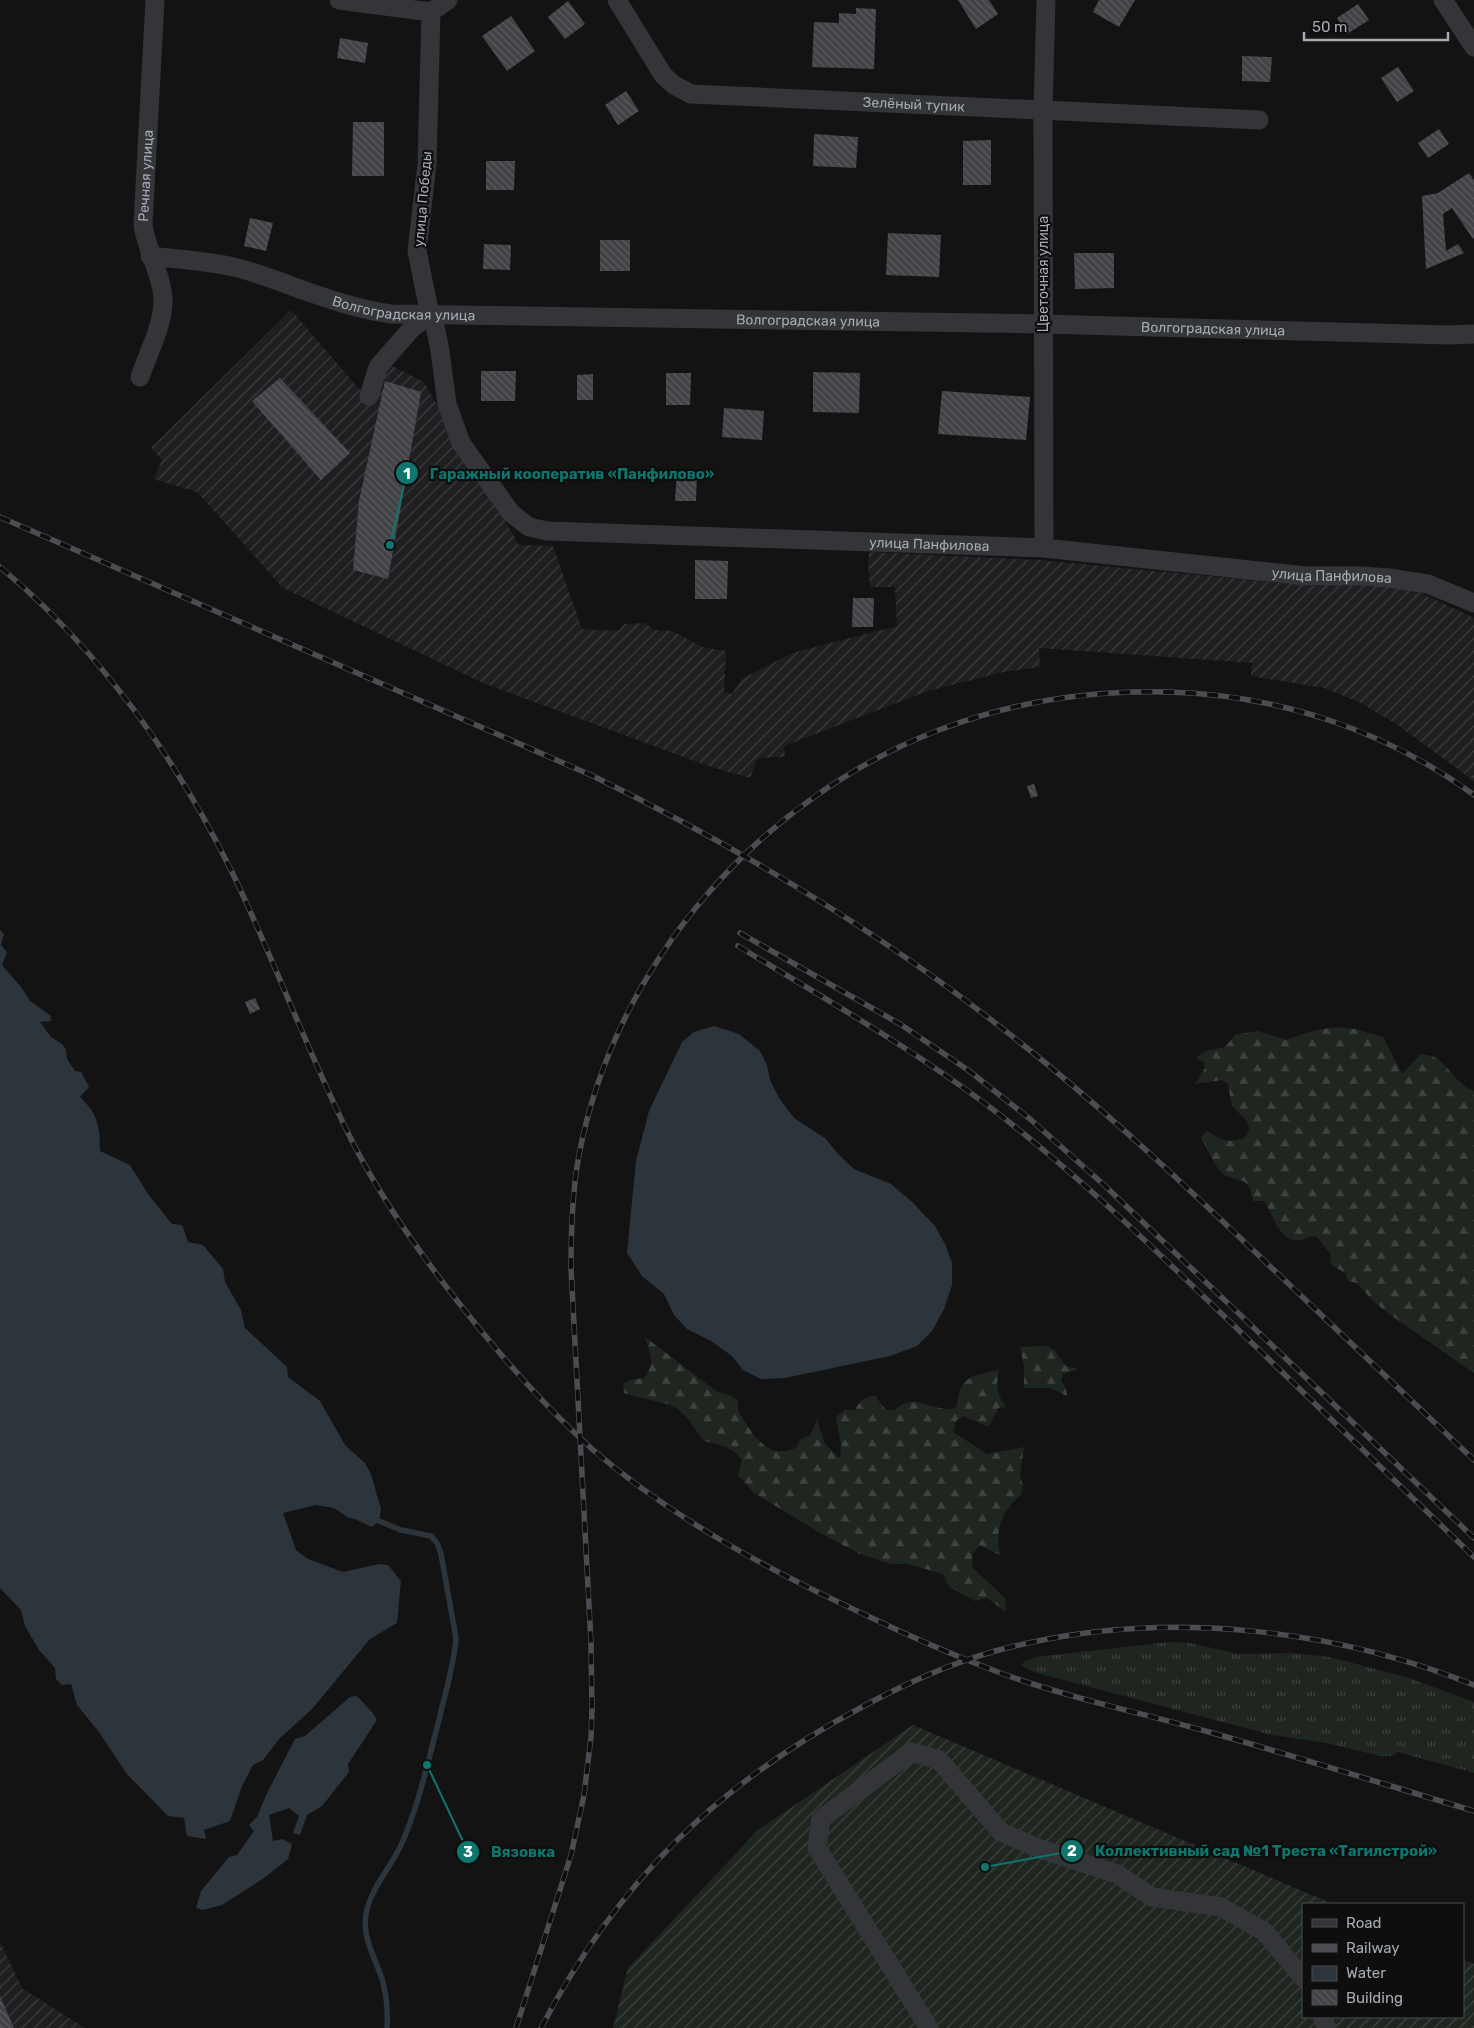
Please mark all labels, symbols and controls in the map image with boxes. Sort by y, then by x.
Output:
scale bar [1304,10,1448,42]
text: 50 m [1312,18,1347,36]
street label: Зелёный тупик [862,93,966,115]
street label: Речная улица [135,129,157,222]
street label: улица Победы [410,150,436,248]
street label: Цветочная улица [1035,216,1052,332]
street label: Волгоградская улица [330,292,475,324]
street label: Волгоградская улица [736,311,880,330]
street label: Волгоградская улица [1141,318,1285,339]
callout: Гаражный кооператив «Панфилово» [394,458,724,488]
text: 1 [403,465,411,483]
text: Гаражный кооператив «Панфилово» [430,465,714,483]
street label: улица Панфилова [869,534,990,555]
street label: улица Панфилова [1271,564,1392,587]
callout: Коллективный сад №1 Треста «Тагилстрой» [1060,1836,1447,1866]
callout: Вязовка [455,1837,565,1867]
text: 2 [1067,1842,1077,1860]
text: Коллективный сад №1 Треста «Тагилстрой» [1095,1842,1437,1860]
text: 3 [463,1843,473,1861]
text: Вязовка [491,1843,555,1861]
legend [1302,1903,1464,2018]
text: Road [1346,1914,1382,1932]
text: Railway [1346,1939,1400,1957]
text: Water [1346,1964,1386,1982]
text: Building [1346,1989,1403,2007]

